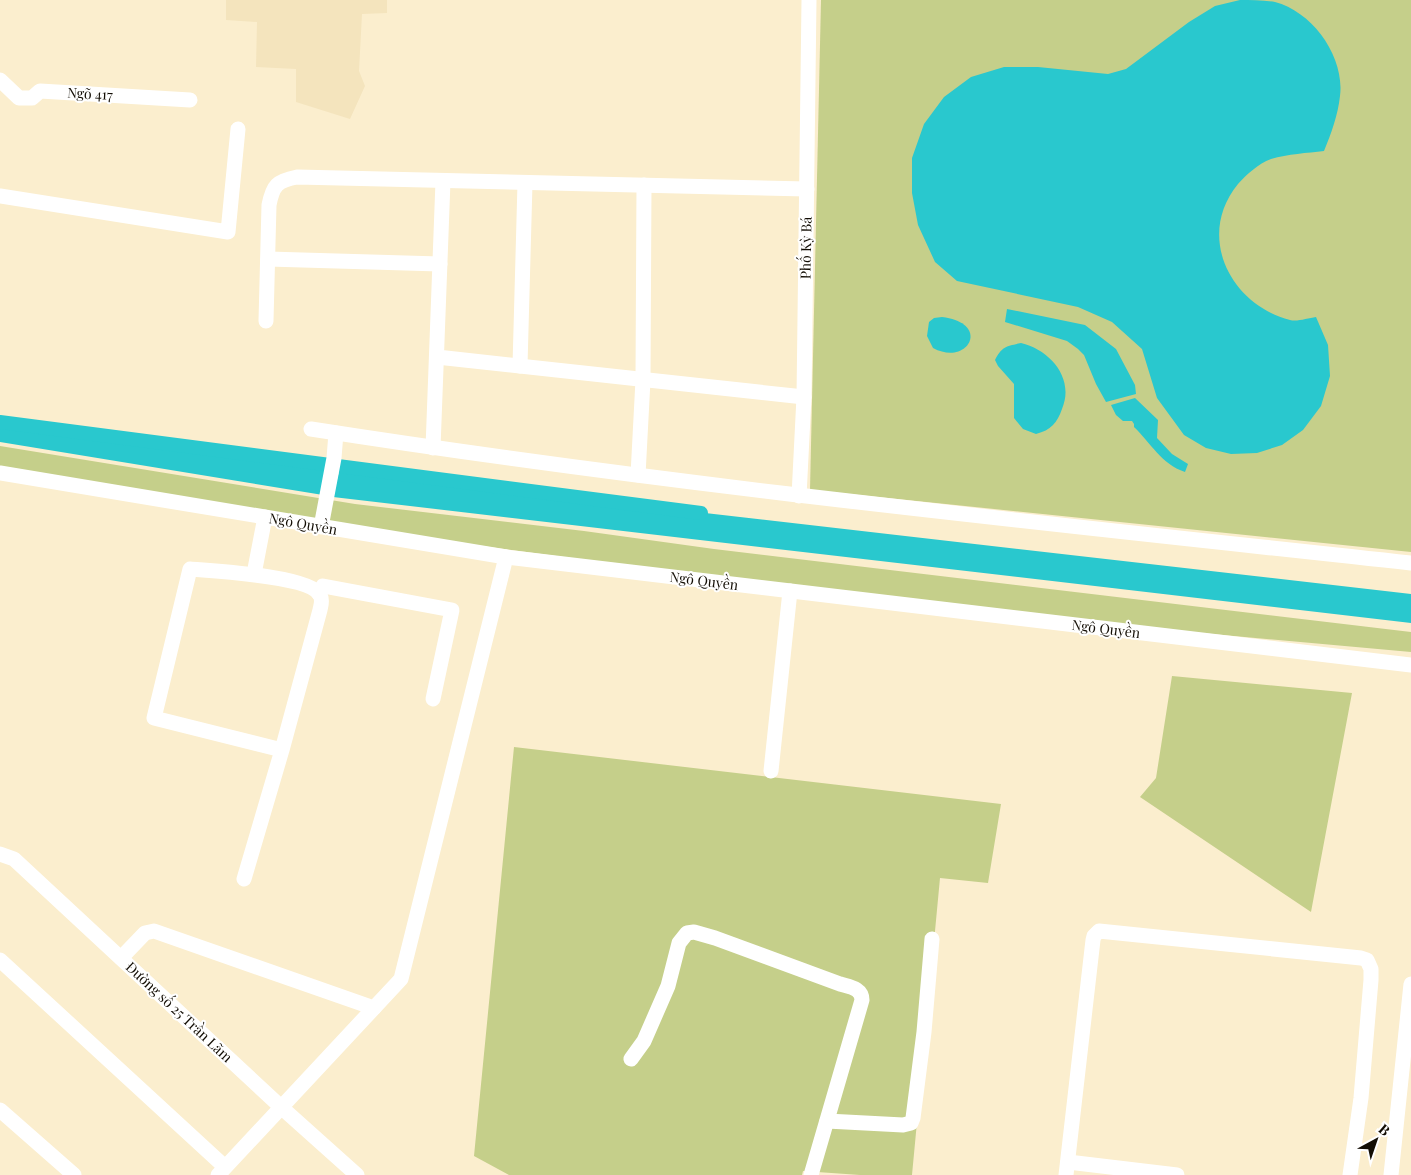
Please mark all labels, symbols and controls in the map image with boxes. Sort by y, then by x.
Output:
street label: Ngõ 417 [67,83,114,104]
street label: Phố Kỳ Bá [793,217,816,279]
street label: Ngô Quyền [267,506,340,539]
street label: Ngô Quyền [669,565,740,594]
street label: Ngô Quyền [1071,613,1142,642]
street label: Đường số 25 Trần Lãm [122,956,239,1066]
north arrow [1351,1115,1401,1165]
text: B [1375,1119,1394,1140]

